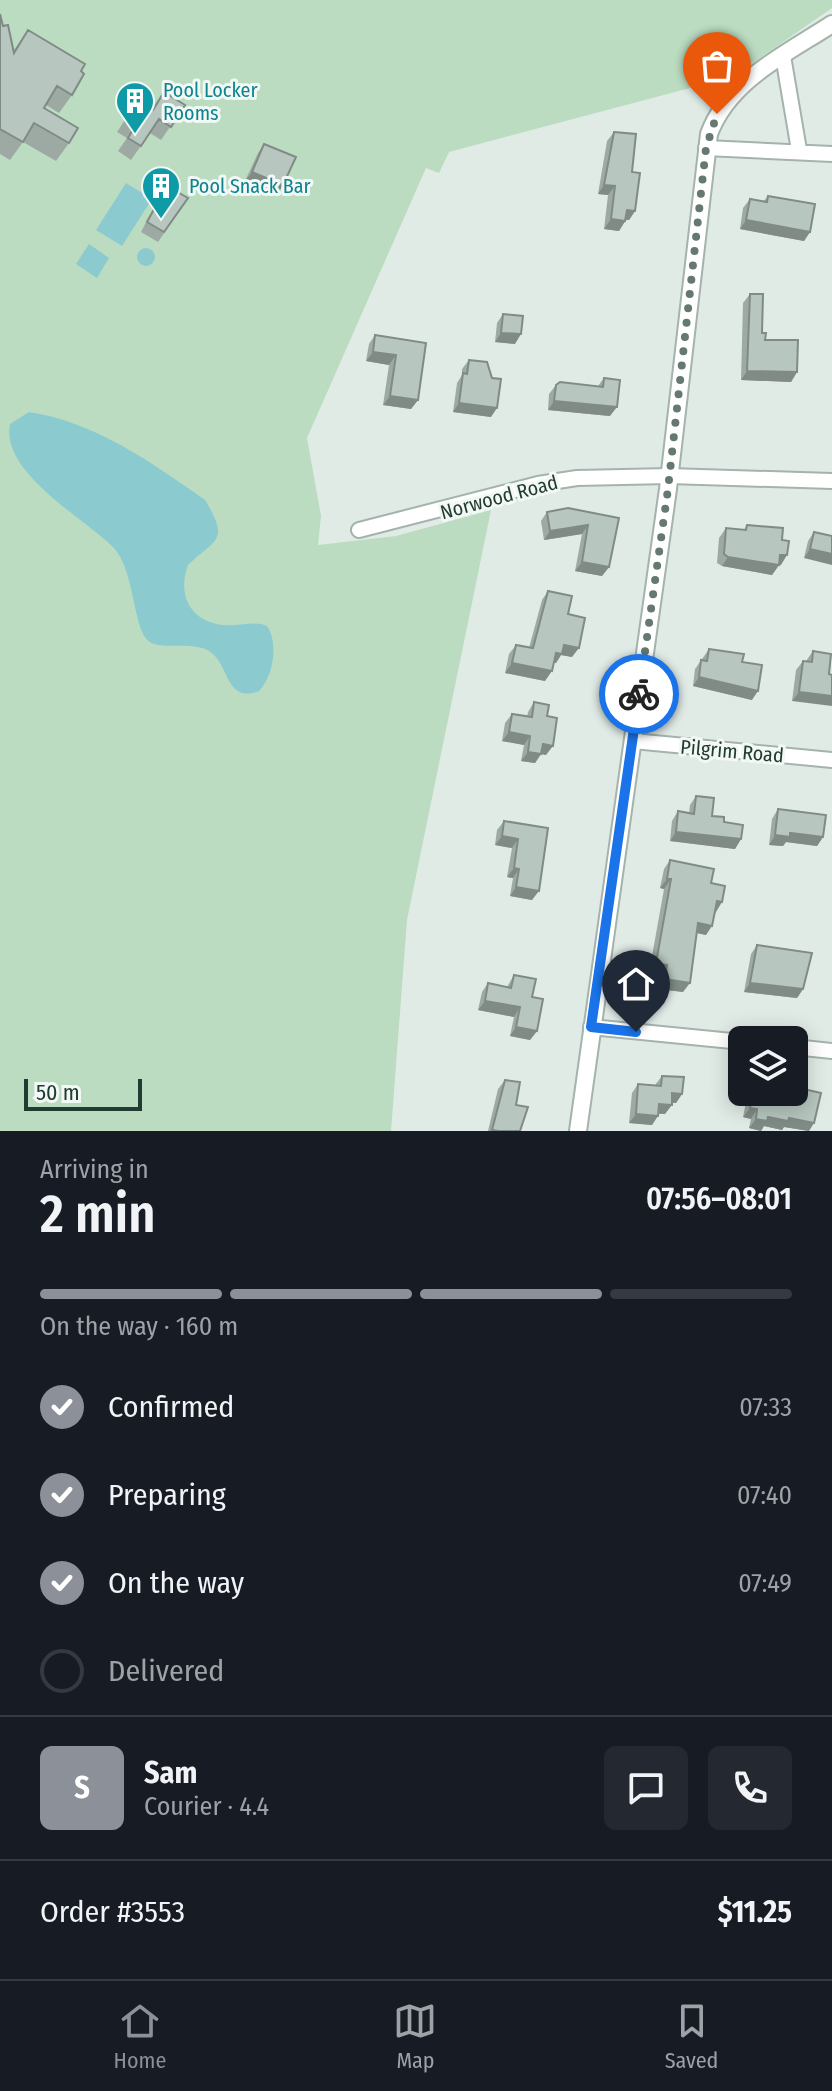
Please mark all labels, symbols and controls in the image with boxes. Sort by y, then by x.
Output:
pin [683,32,751,114]
icon: bag [695,44,739,88]
place label: Pool Locker Rooms [163,78,257,125]
building icon: Pool Locker Rooms [114,80,156,135]
building icon: Pool Snack Bar [140,165,182,220]
place label: Pool Snack Bar [189,174,310,198]
street label: Norwood Road [438,470,560,524]
courier [599,654,679,734]
icon: bike [617,672,661,716]
street label: Pilgrim Road [679,735,785,767]
pin [602,950,670,1032]
icon: home [614,962,658,1006]
map controls [728,1026,808,1106]
button: layers [728,1026,808,1106]
scale bar [24,1075,142,1111]
text: 50 m [36,1079,80,1106]
text: Arriving in [40,1154,149,1185]
text: 07:56–08:01 [646,1181,792,1217]
text: 2 min [40,1183,156,1246]
text: On the way · 160 m [40,1311,238,1342]
icon: check [40,1385,84,1429]
text: Confirmed [108,1389,234,1425]
text: 07:33 [739,1392,792,1423]
icon: check [40,1473,84,1517]
text: Preparing [108,1477,226,1513]
text: 07:40 [737,1480,792,1511]
icon: check [40,1561,84,1605]
text: On the way [108,1565,244,1601]
text: 07:49 [738,1568,792,1599]
text: Delivered [108,1653,224,1689]
button: chat [604,1746,688,1830]
button: phone [708,1746,792,1830]
text: Sam [144,1755,197,1791]
text: S [74,1770,90,1806]
text: Courier · 4.4 [144,1791,269,1822]
text: Order #3553 [40,1894,185,1930]
text: $11.25 [718,1894,792,1930]
tab: Home [114,1999,166,2074]
tab: Map [393,1999,437,2074]
tab: Saved [665,1999,718,2074]

